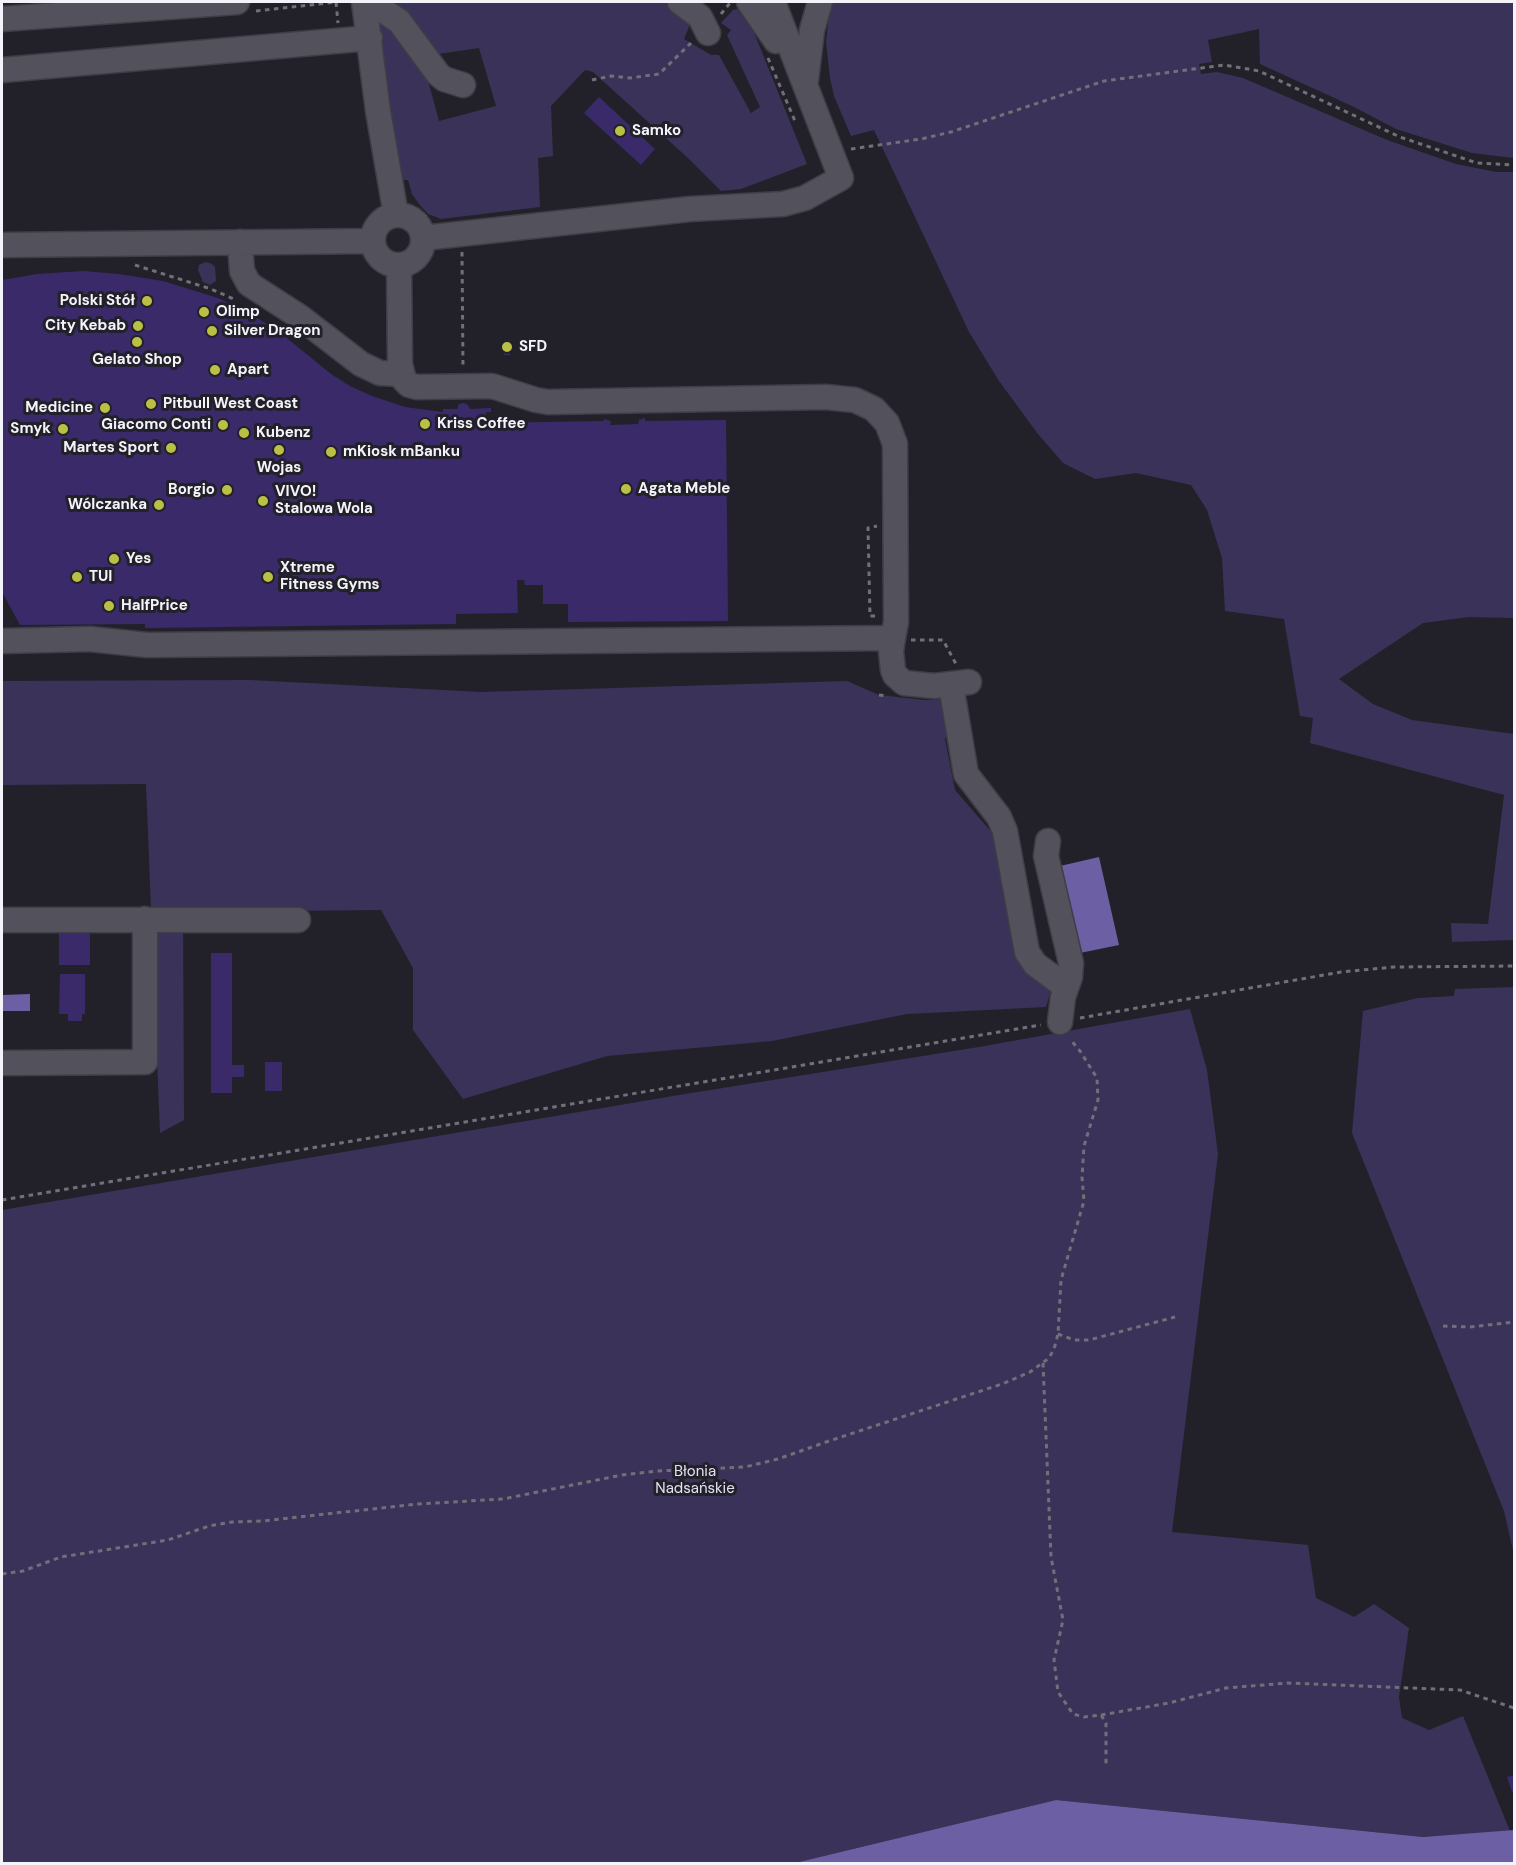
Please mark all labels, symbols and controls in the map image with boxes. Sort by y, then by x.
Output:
place label: Samko [632,122,681,140]
marker: Samko [613,124,627,138]
place label: Polski Stół [60,292,135,310]
marker: Polski Stół [140,294,154,308]
place label: Olimp [216,303,260,321]
marker: Olimp [197,305,211,319]
place label: City Kebab [45,317,126,335]
marker: City Kebab [131,319,145,333]
place label: Silver Dragon [224,322,321,340]
marker: Silver Dragon [205,324,219,338]
marker: Gelato Shop [130,335,144,349]
place label: SFD [519,338,547,356]
marker: SFD [500,340,514,354]
place label: Gelato Shop [92,351,182,369]
place label: Apart [227,361,269,379]
marker: Apart [208,363,222,377]
place label: Pitbull West Coast [163,395,298,413]
marker: Pitbull West Coast [144,397,158,411]
place label: Medicine [25,399,93,417]
marker: Medicine [98,401,112,415]
place label: Kriss Coffee [437,415,526,433]
place label: Giacomo Conti [101,416,211,434]
marker: Kriss Coffee [418,417,432,431]
marker: Giacomo Conti [216,418,230,432]
place label: Smyk [10,420,51,438]
marker: Smyk [56,422,70,436]
place label: Kubenz [256,424,310,442]
marker: Kubenz [237,426,251,440]
place label: Martes Sport [63,439,159,457]
marker: Martes Sport [164,441,178,455]
marker: Wojas [272,443,286,457]
place label: mKiosk mBanku [343,443,460,461]
marker: mKiosk mBanku [324,445,338,459]
place label: Wojas [257,459,301,477]
place label: Agata Meble [638,480,730,498]
place label: Borgio [168,481,215,499]
marker: Agata Meble [619,482,633,496]
marker: Borgio [220,483,234,497]
place label: VIVO! Stalowa Wola [275,483,373,518]
marker: VIVO! Stalowa Wola [256,494,270,508]
place label: Wólczanka [68,496,147,514]
marker: Wólczanka [152,498,166,512]
place label: Yes [126,550,151,568]
marker: Yes [107,552,121,566]
place label: Xtreme Fitness Gyms [280,559,380,594]
place label: TUI [89,568,112,586]
marker: TUI [70,570,84,584]
marker: Xtreme Fitness Gyms [261,570,275,584]
place label: HalfPrice [121,597,188,615]
marker: HalfPrice [102,599,116,613]
park label: Błonia Nadsańskie [655,1463,735,1498]

